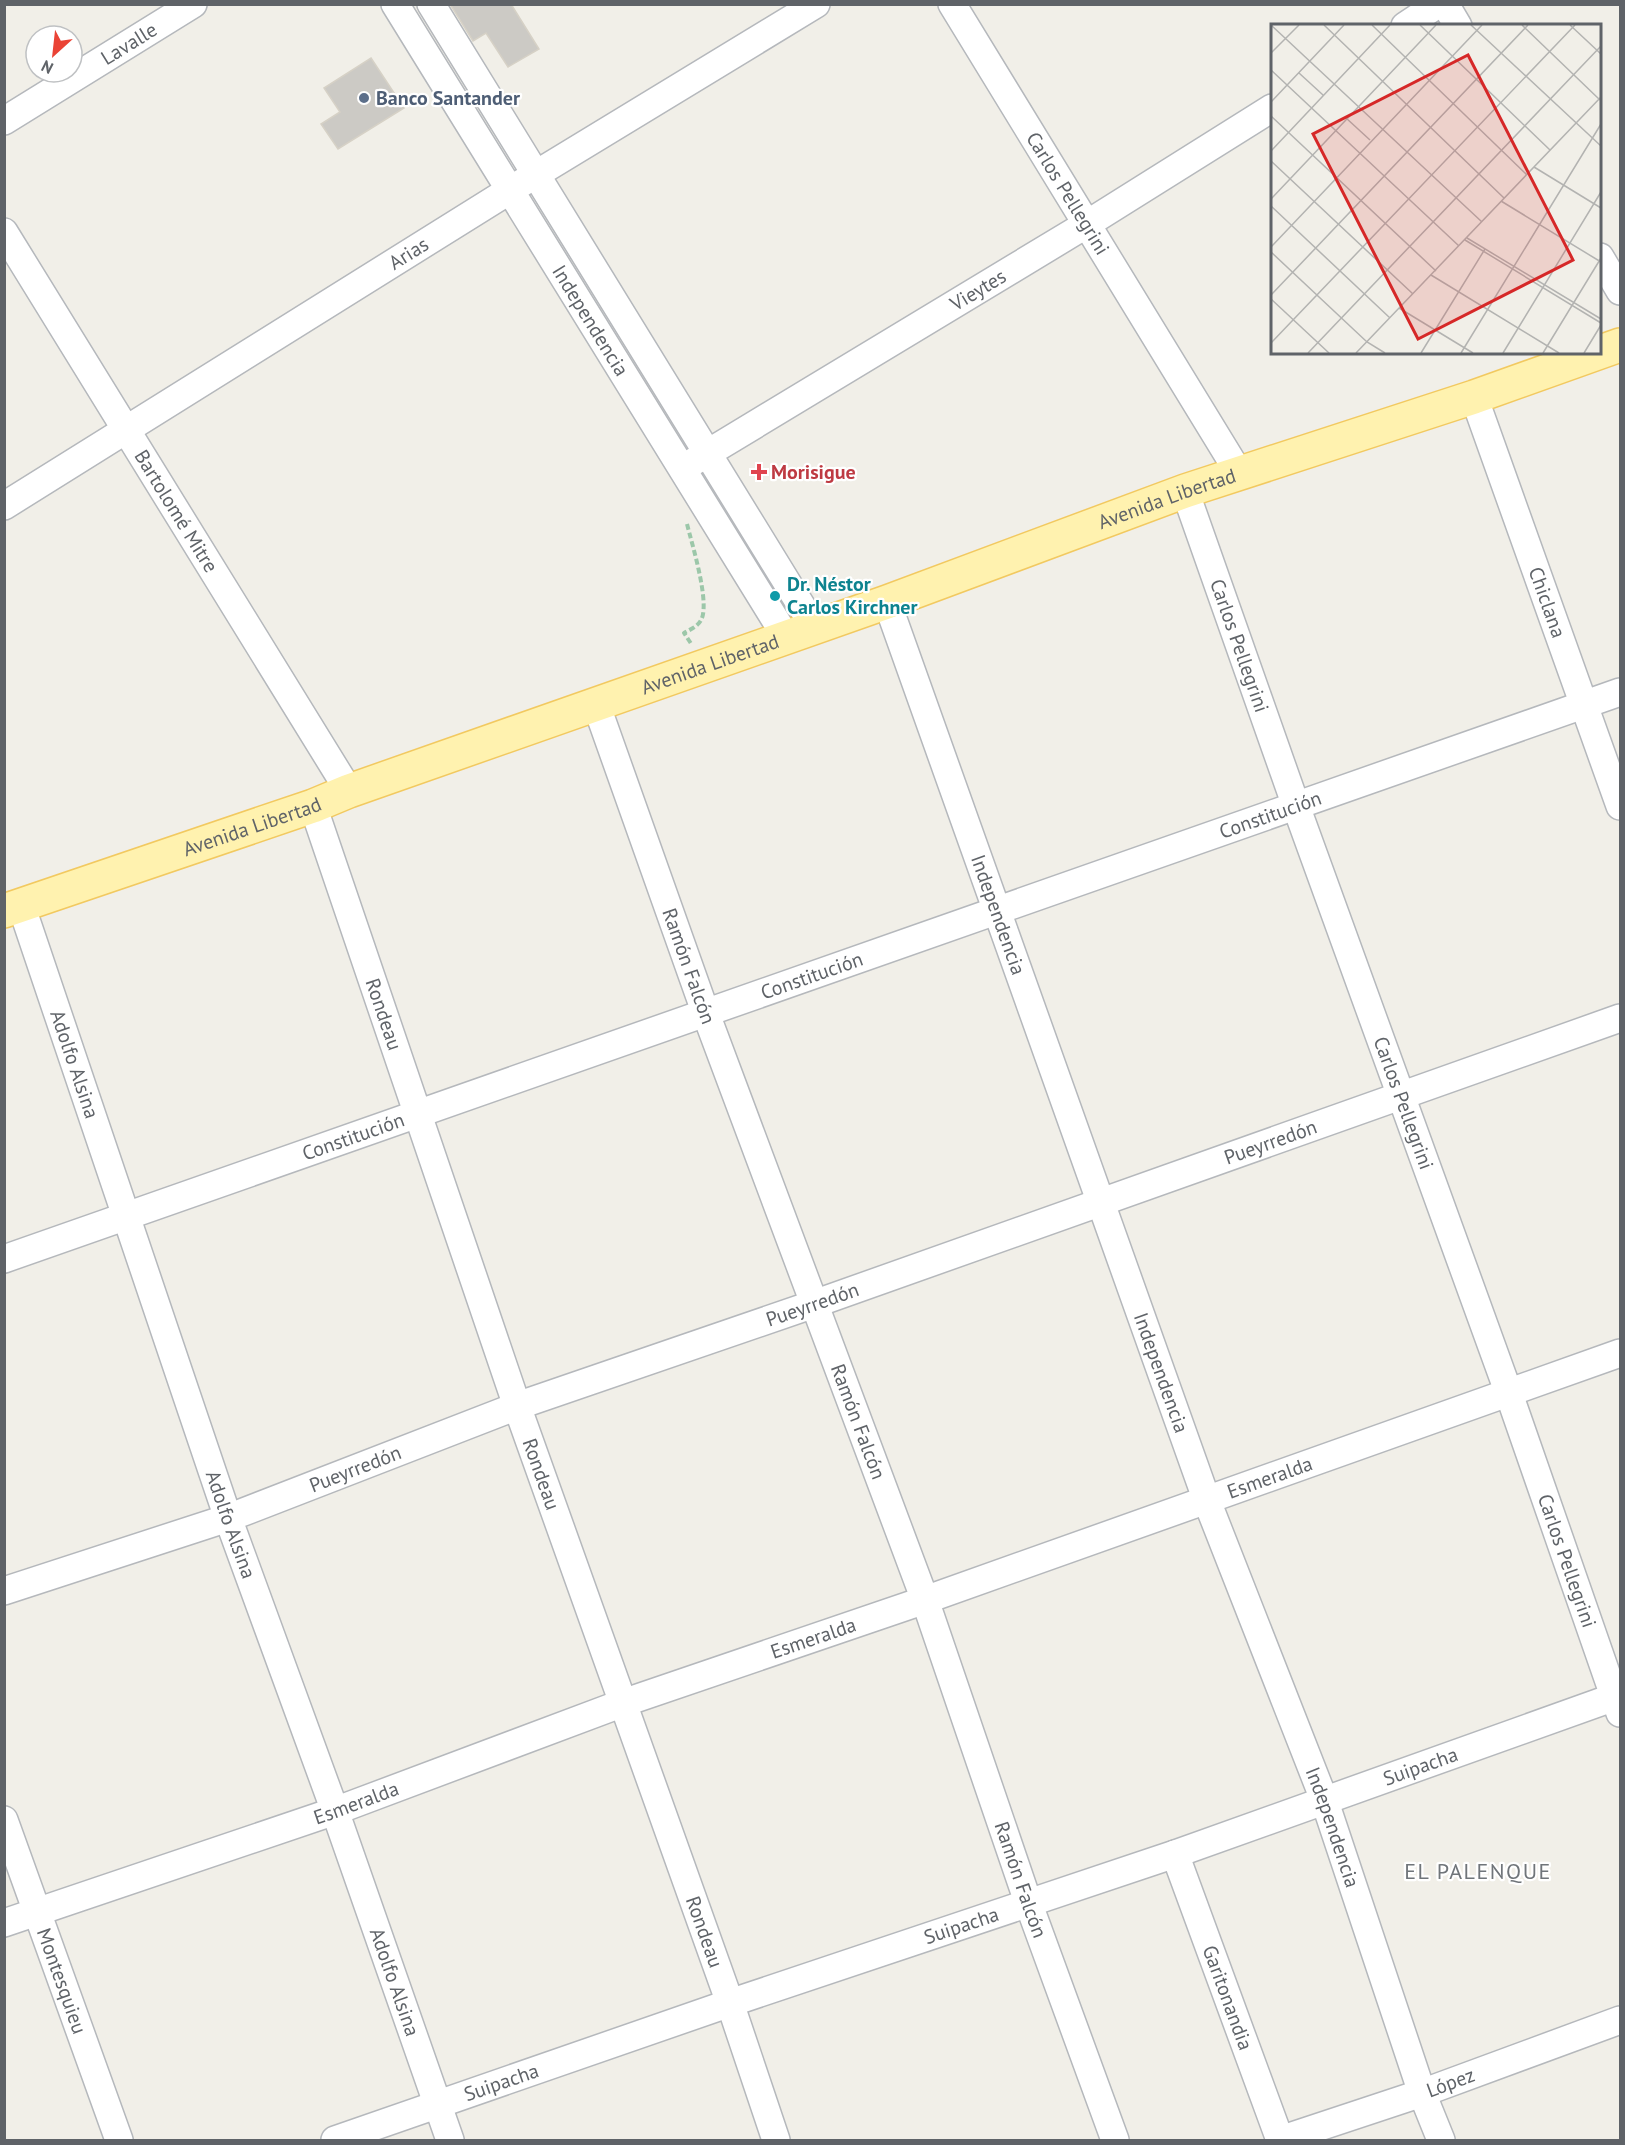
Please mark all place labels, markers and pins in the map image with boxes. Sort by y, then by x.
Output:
place label: Banco Santander [376,85,520,111]
marker: Banco Santander [357,91,371,105]
place label: Morisigue [771,459,856,485]
marker: Morisigue [752,465,766,479]
place label: Dr. Néstor Carlos Kirchner [787,571,917,620]
marker: Dr. Néstor Carlos Kirchner [768,589,782,603]

